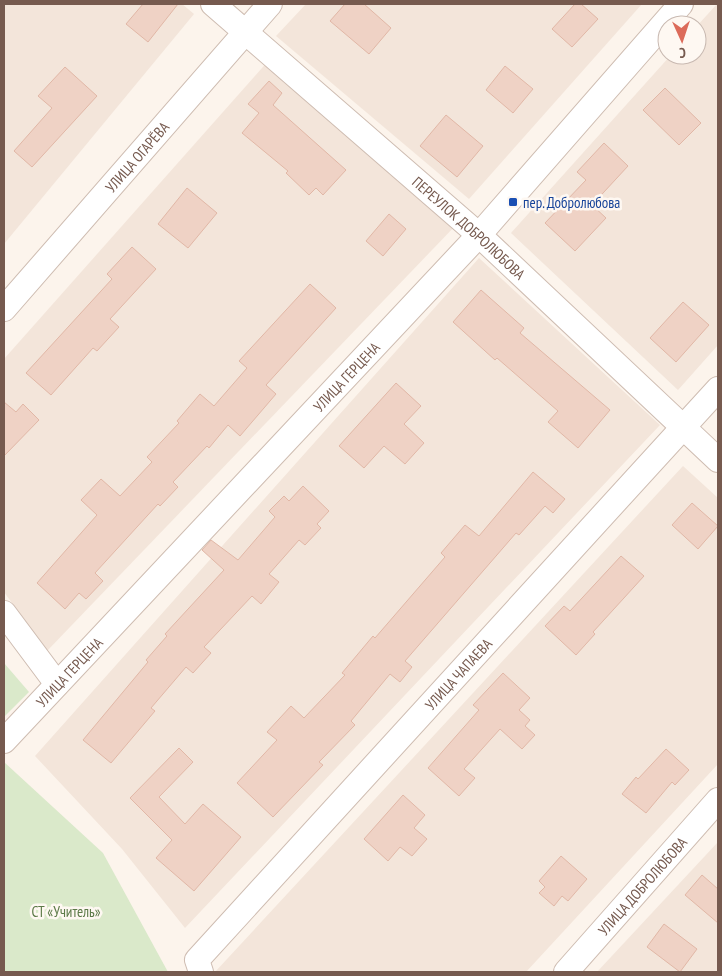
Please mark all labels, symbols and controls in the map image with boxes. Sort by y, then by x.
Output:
north arrow [657,15,707,65]
text: С [678,44,686,62]
street label: УЛИЦА ОГАРЁВА [101,117,173,196]
street label: ПЕРЕУЛОК ДОБРОЛЮБОВА [409,172,530,284]
place label: пер. Добролюбова [523,193,620,212]
marker: пер. Добролюбова [507,196,519,208]
street label: УЛИЦА ГЕРЦЕНА [309,337,384,415]
street label: УЛИЦА ГЕРЦЕНА [32,632,107,711]
street label: УЛИЦА ЧАПАЕВА [421,633,496,714]
street label: УЛИЦА ДОБРОЛЮБОВА [594,832,691,939]
park label: СТ «Учитель» [31,902,101,921]

